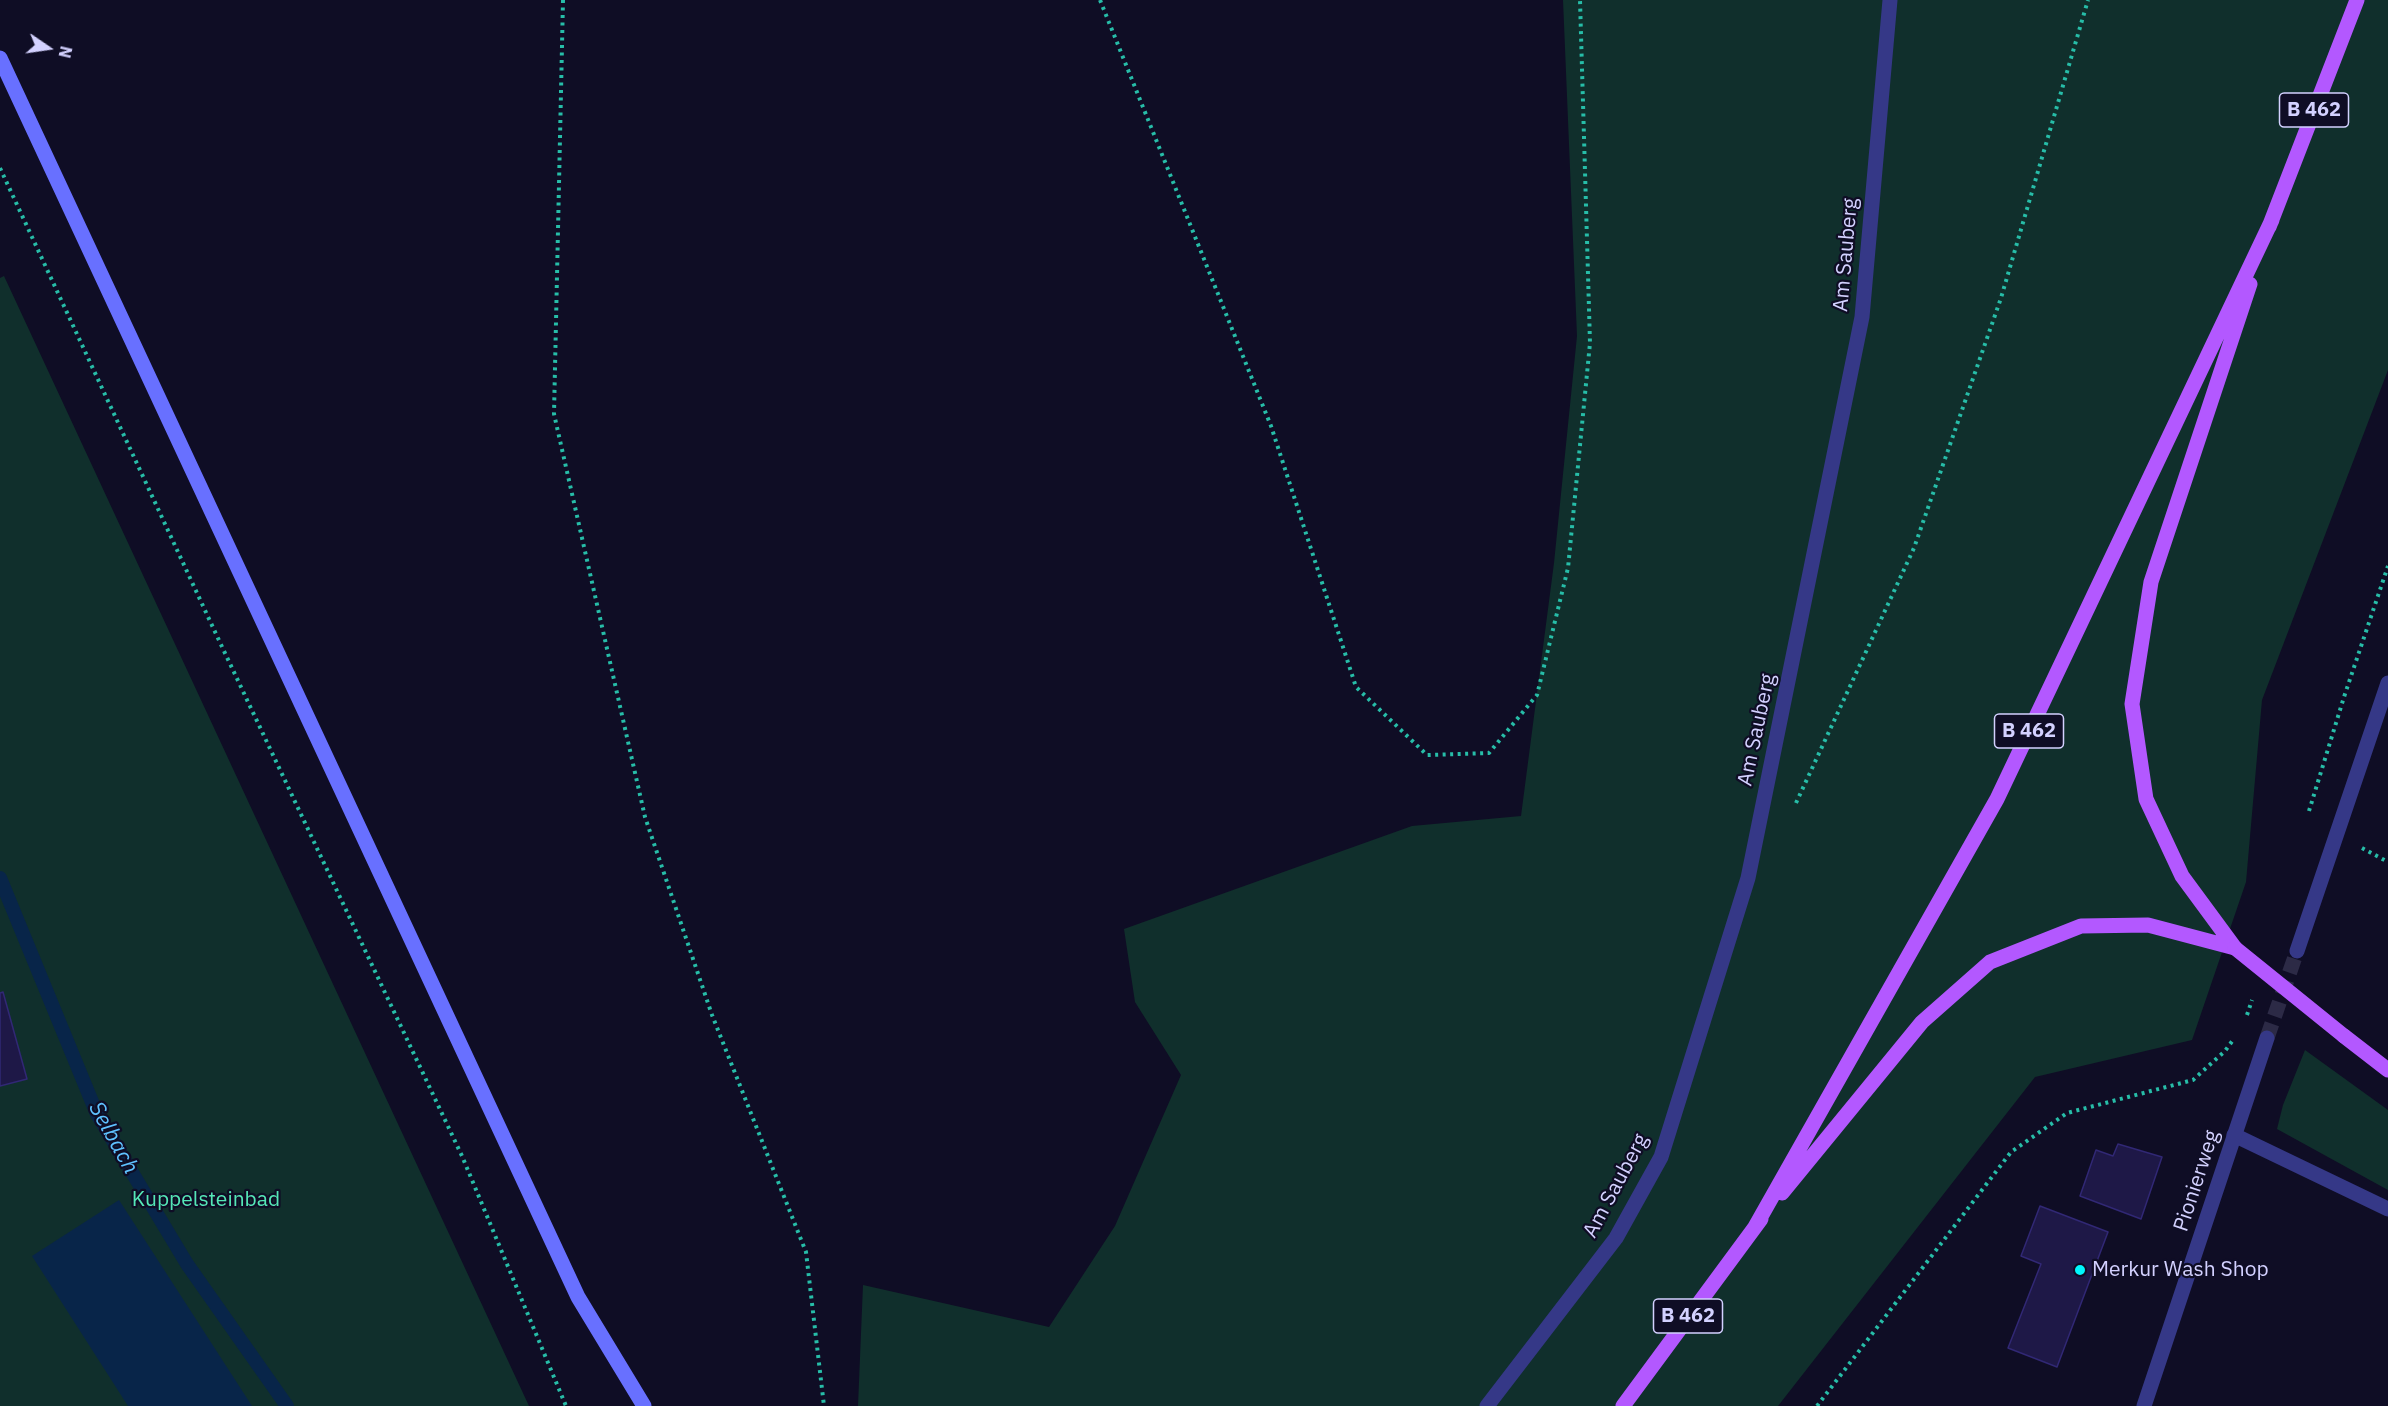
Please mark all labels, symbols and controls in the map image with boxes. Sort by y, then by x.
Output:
north arrow [18,18,78,78]
text: N [54,44,77,60]
road number: B 462 [2280,93,2348,127]
street label: Am Sauberg [1828,197,1864,313]
street label: Am Sauberg [1733,672,1781,788]
road number: B 462 [1994,714,2064,748]
water label: Selbach [82,1097,144,1179]
street label: Pionierweg [2169,1127,2225,1235]
street label: Am Sauberg [1578,1130,1654,1242]
park label: Kuppelsteinbad [132,1187,280,1213]
place label: Merkur Wash Shop [2092,1257,2269,1283]
marker: Merkur Wash Shop [2073,1263,2087,1277]
road number: B 462 [1654,1299,1722,1333]

